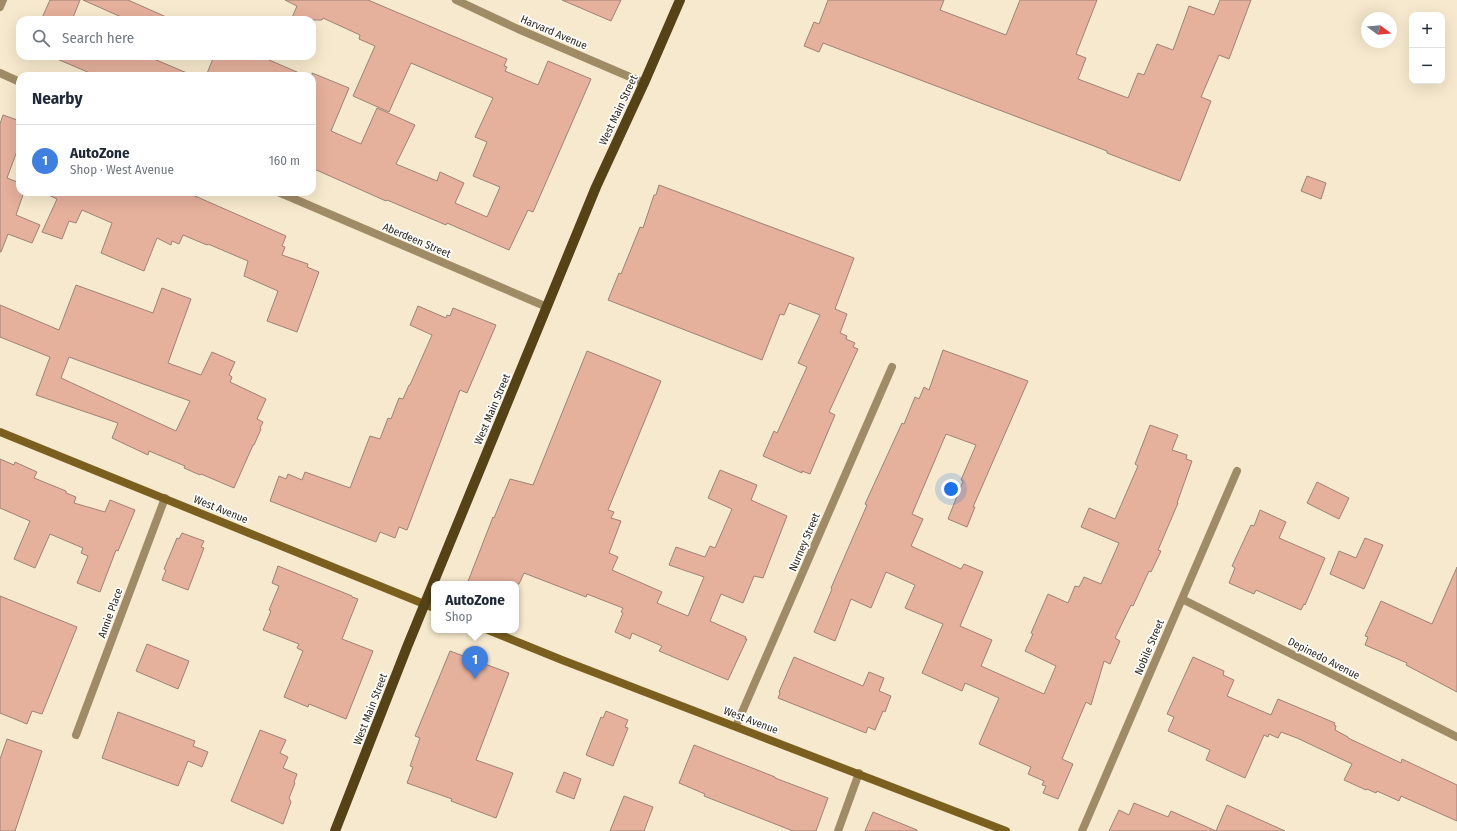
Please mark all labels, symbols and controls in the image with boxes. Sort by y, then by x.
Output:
north arrow [1361,12,1397,48]
map controls [1409,12,1445,84]
button: + [1409,12,1445,48]
street label: Harvard Avenue [519,13,589,52]
search box [16,16,316,60]
icon: search [30,27,52,49]
text: Search here [62,29,134,47]
button: − [1409,48,1445,84]
street label: West Main Street [597,73,641,147]
text: Nearby [32,88,83,109]
text: AutoZone [70,144,130,162]
text: 1 [42,153,48,168]
text: 160 m [269,153,300,168]
text: Shop · West Avenue [70,162,174,177]
street label: Aberdeen Street [381,220,453,261]
street label: West Main Street [472,371,513,447]
your location [941,479,961,499]
street label: West Avenue [192,493,250,526]
street label: Nurney Street [786,511,823,573]
popup [431,581,519,633]
street label: Annie Place [95,587,125,640]
text: AutoZone [445,591,505,609]
text: Shop [445,609,472,624]
street label: Nobile Street [1132,617,1167,677]
street label: Depinedo Avenue [1286,635,1362,682]
pin: 1 [462,646,488,679]
street label: West Main Street [351,671,390,747]
street label: West Avenue [722,704,780,737]

